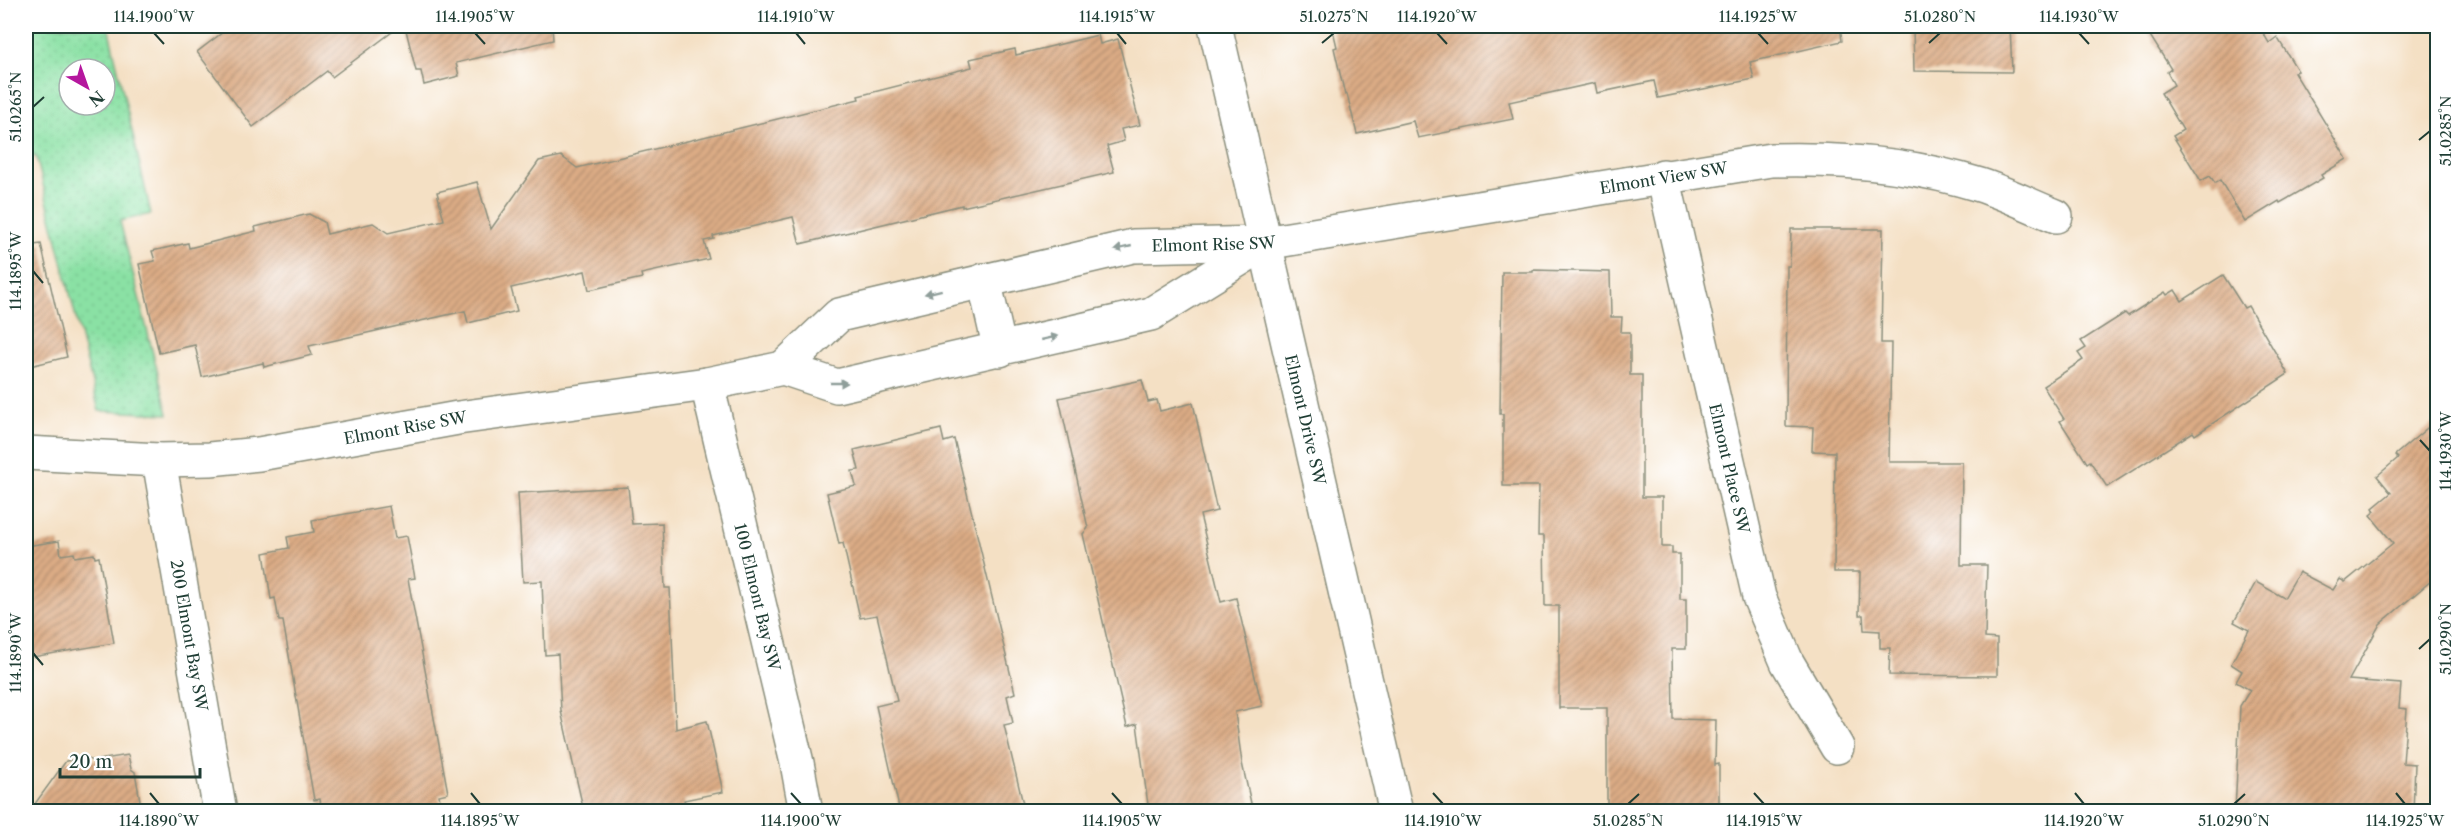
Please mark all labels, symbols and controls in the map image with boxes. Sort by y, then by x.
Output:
text: 114.1900°W [114,7,195,26]
text: 114.1905°W [435,7,515,26]
text: 114.1910°W [757,7,835,26]
text: 114.1915°W [1079,7,1156,26]
text: 51.0275°N [1299,7,1369,26]
text: 114.1920°W [1397,7,1478,26]
text: 114.1925°W [1719,7,1798,26]
text: 51.0280°N [1904,7,1976,26]
text: 114.1930°W [2039,7,2119,26]
north arrow [57,57,117,117]
text: 51.0265°N [6,72,25,142]
text: N [85,86,108,111]
text: 51.0285°N [2436,96,2455,166]
street label: Elmont View SW [1598,157,1729,198]
text: 114.1895°W [6,231,25,310]
street label: Elmont Rise SW [1151,231,1278,256]
one-way arrow [1113,244,1132,253]
one-way arrow [924,287,942,297]
one-way arrow [1040,333,1059,342]
street label: Elmont Drive SW [1281,352,1330,487]
one-way arrow [830,378,849,388]
street label: Elmont Place SW [1705,401,1754,536]
street label: Elmont Rise SW [342,407,469,448]
text: 114.1930°W [2436,411,2455,491]
street label: 100 Elmont Bay SW [730,521,785,673]
street label: 200 Elmont Bay SW [166,558,212,713]
text: 51.0290°N [2436,603,2455,675]
text: 114.1890°W [6,612,25,693]
scale bar [60,741,200,779]
text: 20 m [69,751,113,773]
text: 114.1890°W [119,811,200,830]
text: 114.1895°W [441,811,520,830]
text: 114.1900°W [761,811,842,830]
text: 114.1905°W [1082,811,1162,830]
text: 114.1910°W [1404,811,1482,830]
text: 51.0285°N [1593,811,1663,830]
text: 114.1915°W [1726,811,1803,830]
text: 114.1920°W [2044,811,2125,830]
text: 51.0290°N [2198,811,2270,830]
text: 114.1925°W [2366,811,2445,830]

